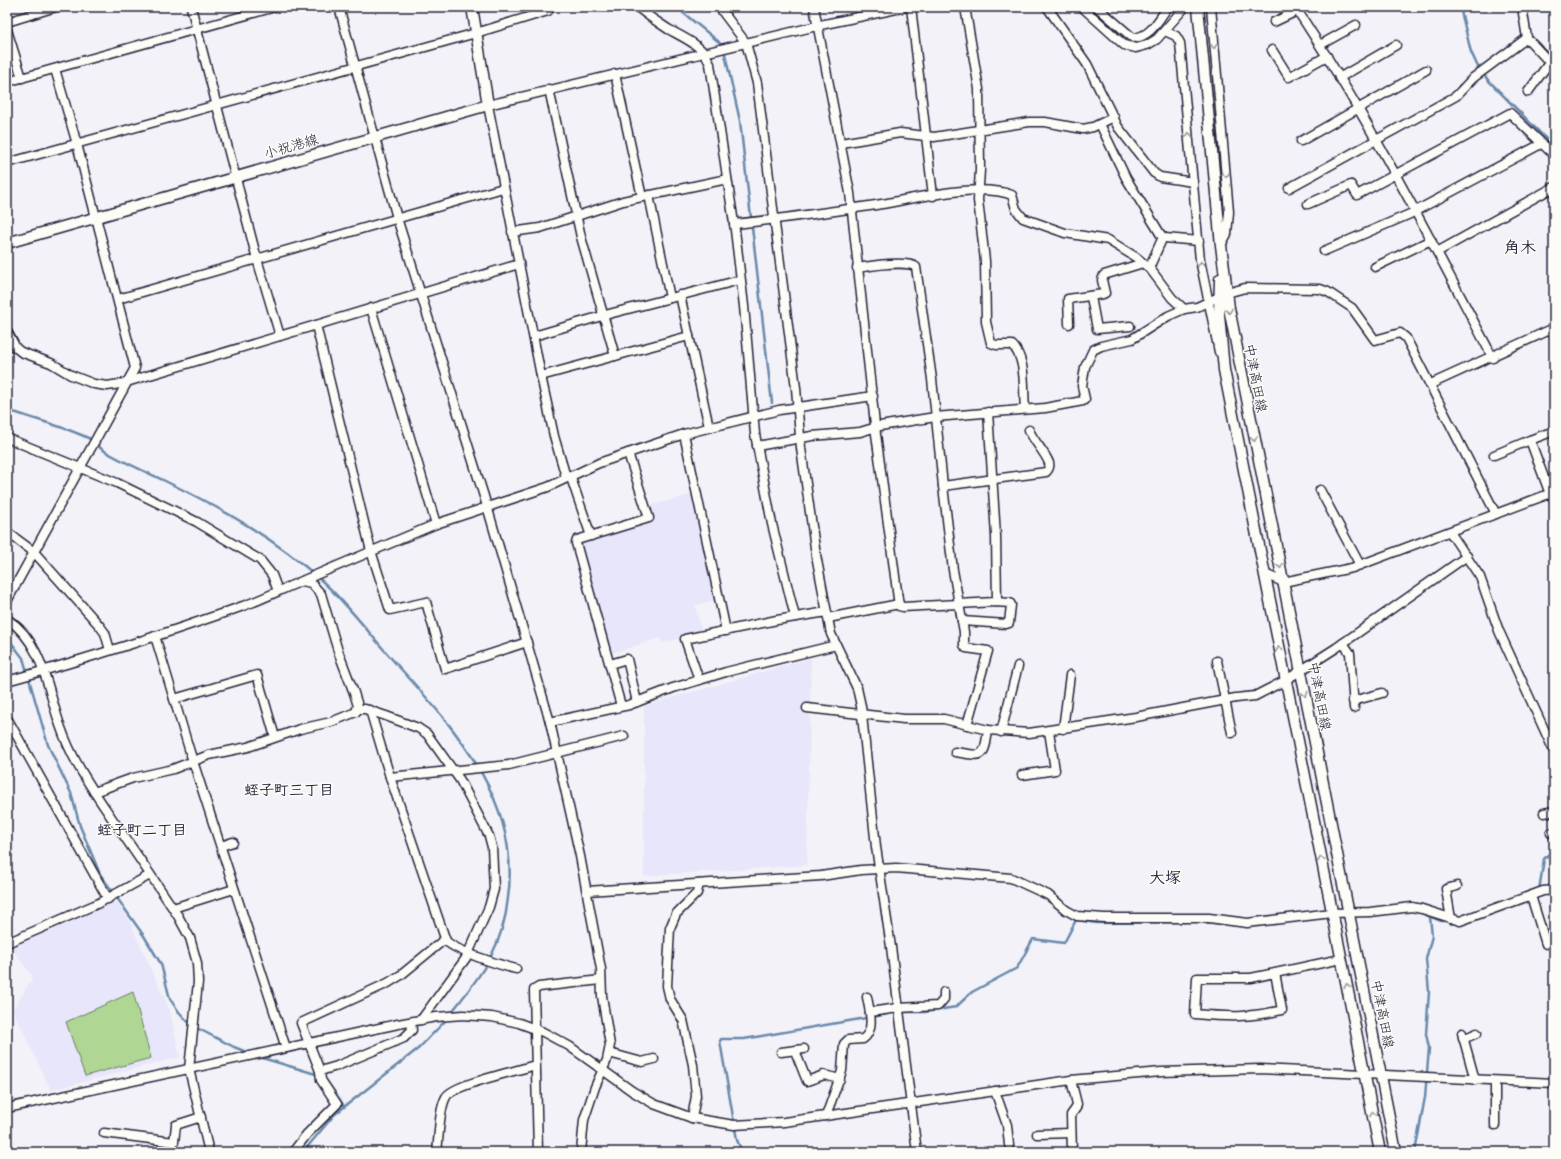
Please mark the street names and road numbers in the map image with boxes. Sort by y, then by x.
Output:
street label: 小祝港線 [262,131,321,165]
street label: 中津高田線 [1238,342,1271,415]
street label: 中津高田線 [1302,660,1335,733]
street label: 中津高田線 [1365,978,1398,1051]

